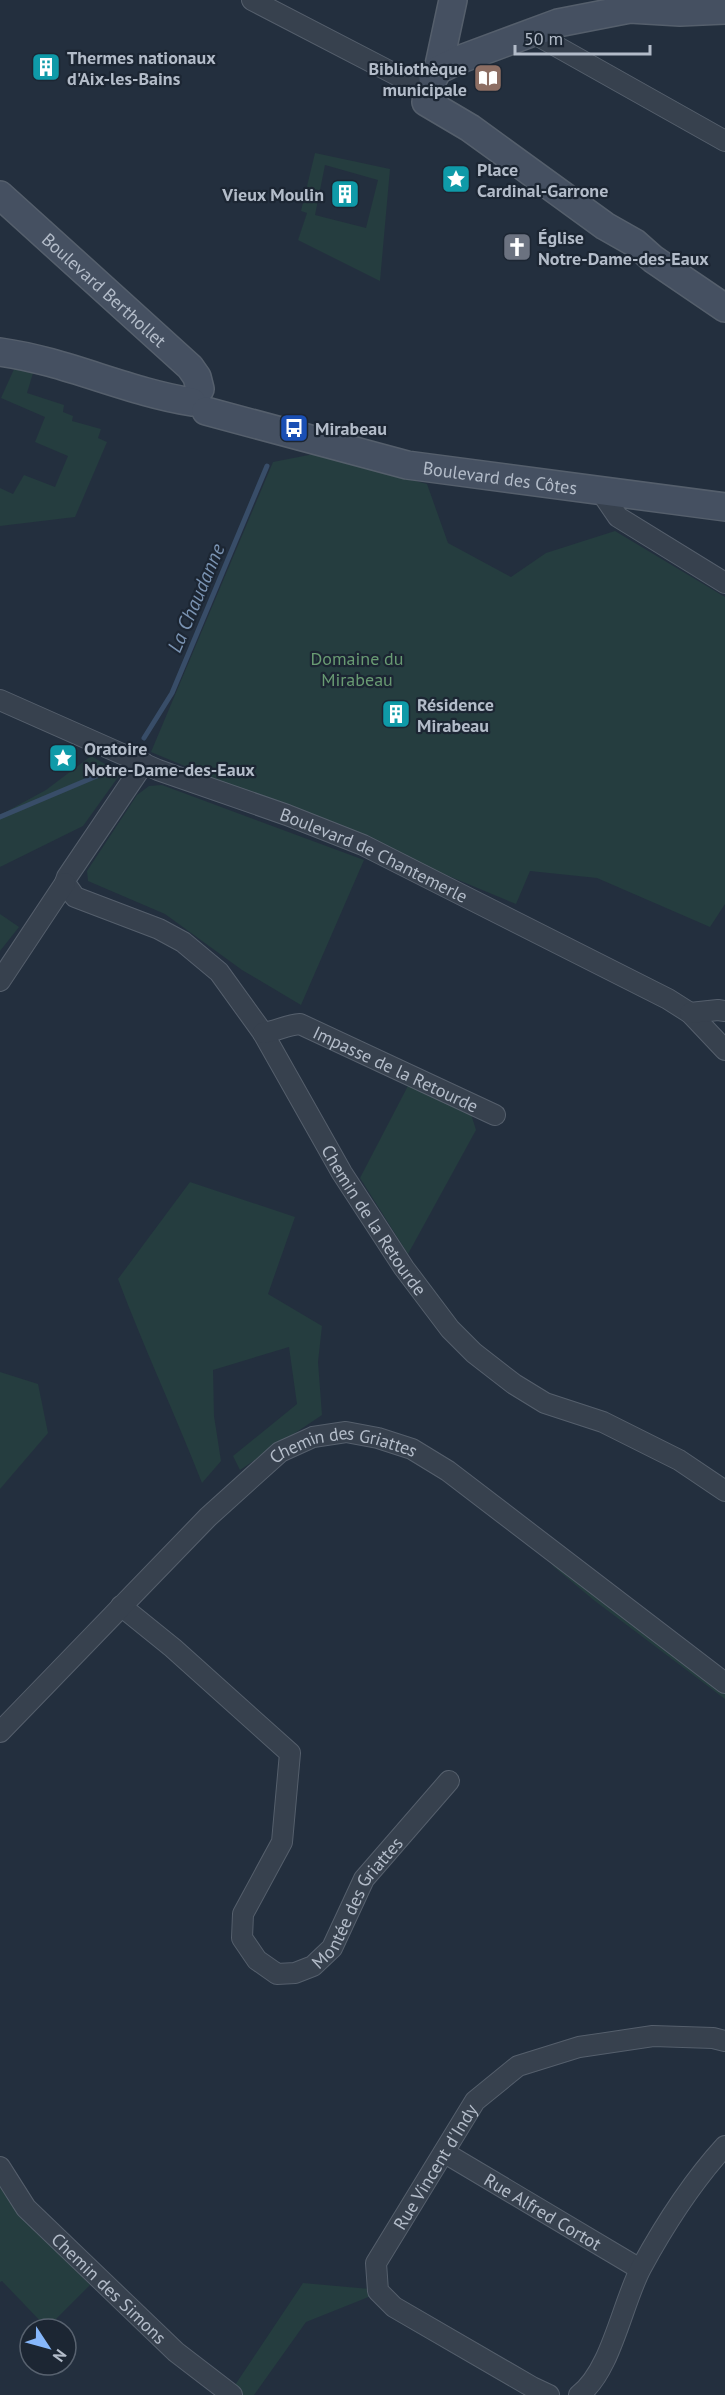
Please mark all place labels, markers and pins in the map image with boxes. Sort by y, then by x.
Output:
place label: Thermes nationaux d'Aix-les-Bains [67,46,216,90]
building icon: Thermes nationaux d'Aix-les-Bains [30,51,62,83]
place label: Bibliothèque municipale [368,57,467,101]
library icon: Bibliothèque municipale [472,62,504,94]
place label: Place Cardinal-Garrone [477,158,608,202]
place icon: Place Cardinal-Garrone [440,163,472,195]
building icon: Vieux Moulin [329,178,361,210]
place label: Vieux Moulin [221,183,324,206]
place label: Église Notre-Dame-des-Eaux [538,226,709,270]
church icon: Église Notre-Dame-des-Eaux [501,231,533,263]
bus stop icon: Mirabeau [278,412,310,444]
place label: Mirabeau [315,417,387,440]
place label: Résidence Mirabeau [417,693,494,737]
building icon: Résidence Mirabeau [380,698,412,730]
place label: Oratoire Notre-Dame-des-Eaux [84,737,255,781]
place icon: Oratoire Notre-Dame-des-Eaux [47,742,79,774]

